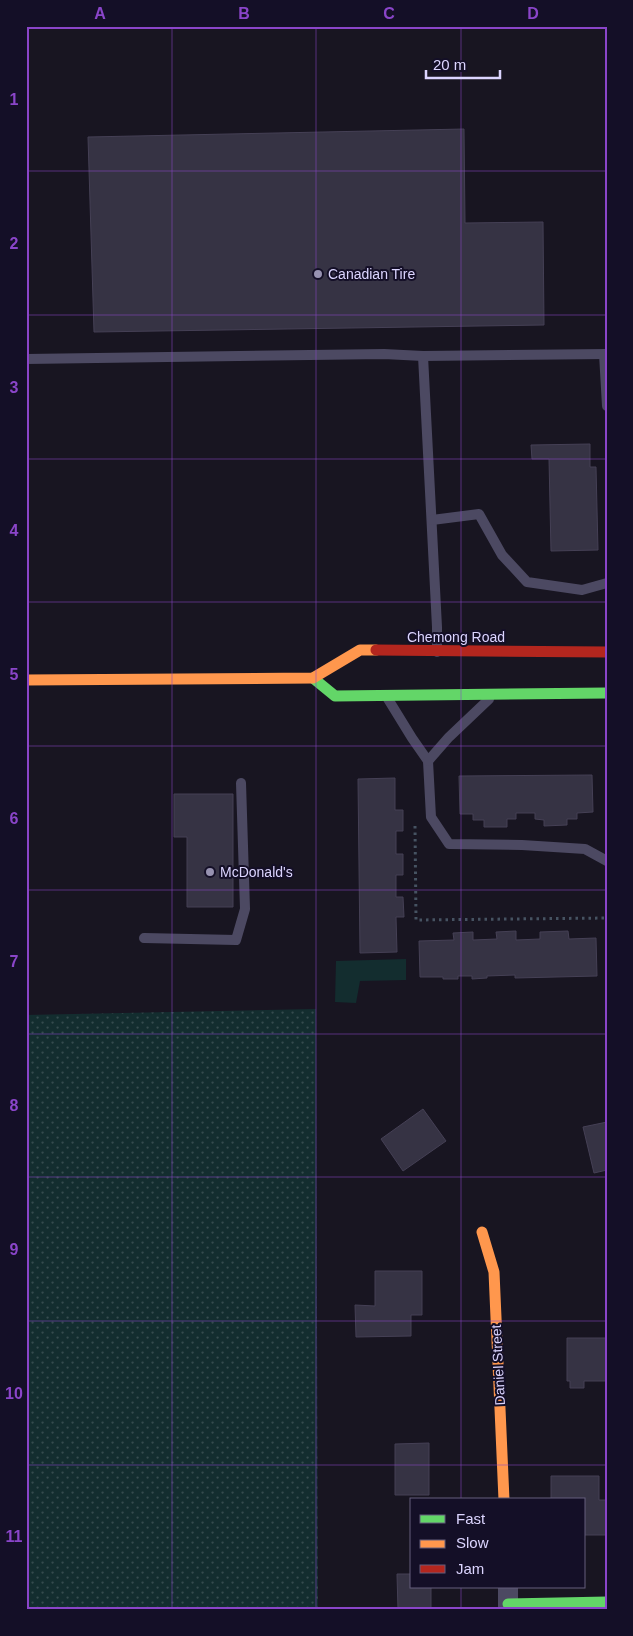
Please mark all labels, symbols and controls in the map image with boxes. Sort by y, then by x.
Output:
text: A [94,5,106,22]
text: B [238,5,250,22]
text: C [383,5,395,22]
text: D [527,5,539,22]
scale bar [426,48,499,80]
text: 20 m [433,56,466,73]
text: 1 [10,91,19,108]
text: 2 [10,235,19,252]
place label: Canadian Tire [328,266,415,282]
marker: Canadian Tire [312,268,324,280]
text: 3 [10,379,19,396]
text: 4 [10,522,19,539]
street label: Chemong Road [407,629,505,645]
text: 5 [10,666,19,683]
text: 6 [10,810,19,827]
place label: McDonald's [220,864,293,880]
marker: McDonald's [204,866,216,878]
text: 7 [10,953,19,970]
text: 8 [10,1097,19,1114]
text: 9 [10,1241,19,1258]
street label: Daniel Street [488,1324,508,1406]
text: 10 [5,1385,23,1402]
legend [410,1498,586,1588]
text: Fast [456,1510,486,1527]
text: 11 [6,1528,23,1545]
text: Slow [456,1534,489,1551]
text: Jam [456,1560,484,1577]

